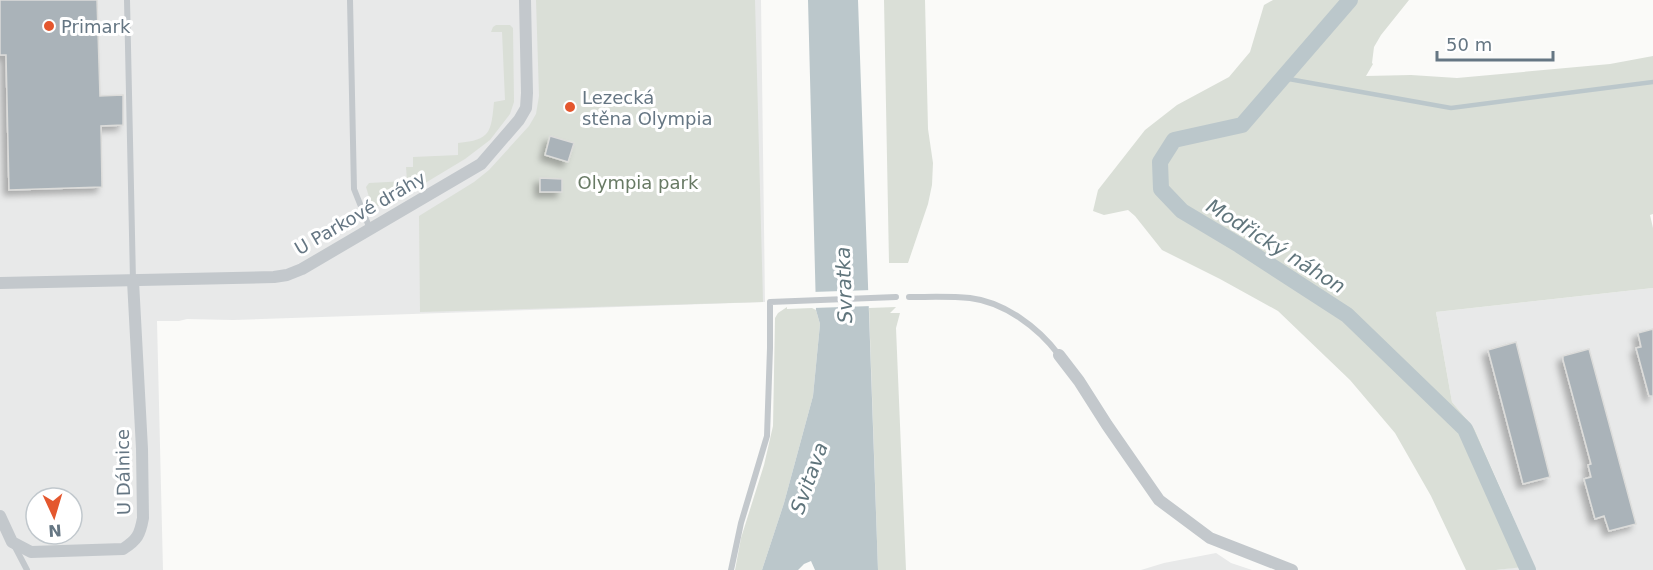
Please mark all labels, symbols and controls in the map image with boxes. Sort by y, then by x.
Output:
place label: Primark [61,16,131,37]
marker: Primark [42,19,56,33]
scale bar [1437,24,1552,62]
text: 50 m [1446,34,1492,55]
place label: Lezecká stěna Olympia [582,87,712,129]
marker: Lezecká stěna Olympia [563,100,577,114]
street label: U Parkové dráhy [291,167,429,259]
park label: Olympia park [578,172,699,193]
water label: Modřický náhon [1202,194,1350,298]
water label: Svratka [831,246,857,324]
street label: U Dálnice [112,429,134,515]
water label: Svitava [785,439,833,517]
north arrow [24,486,84,546]
text: N [48,521,62,540]

